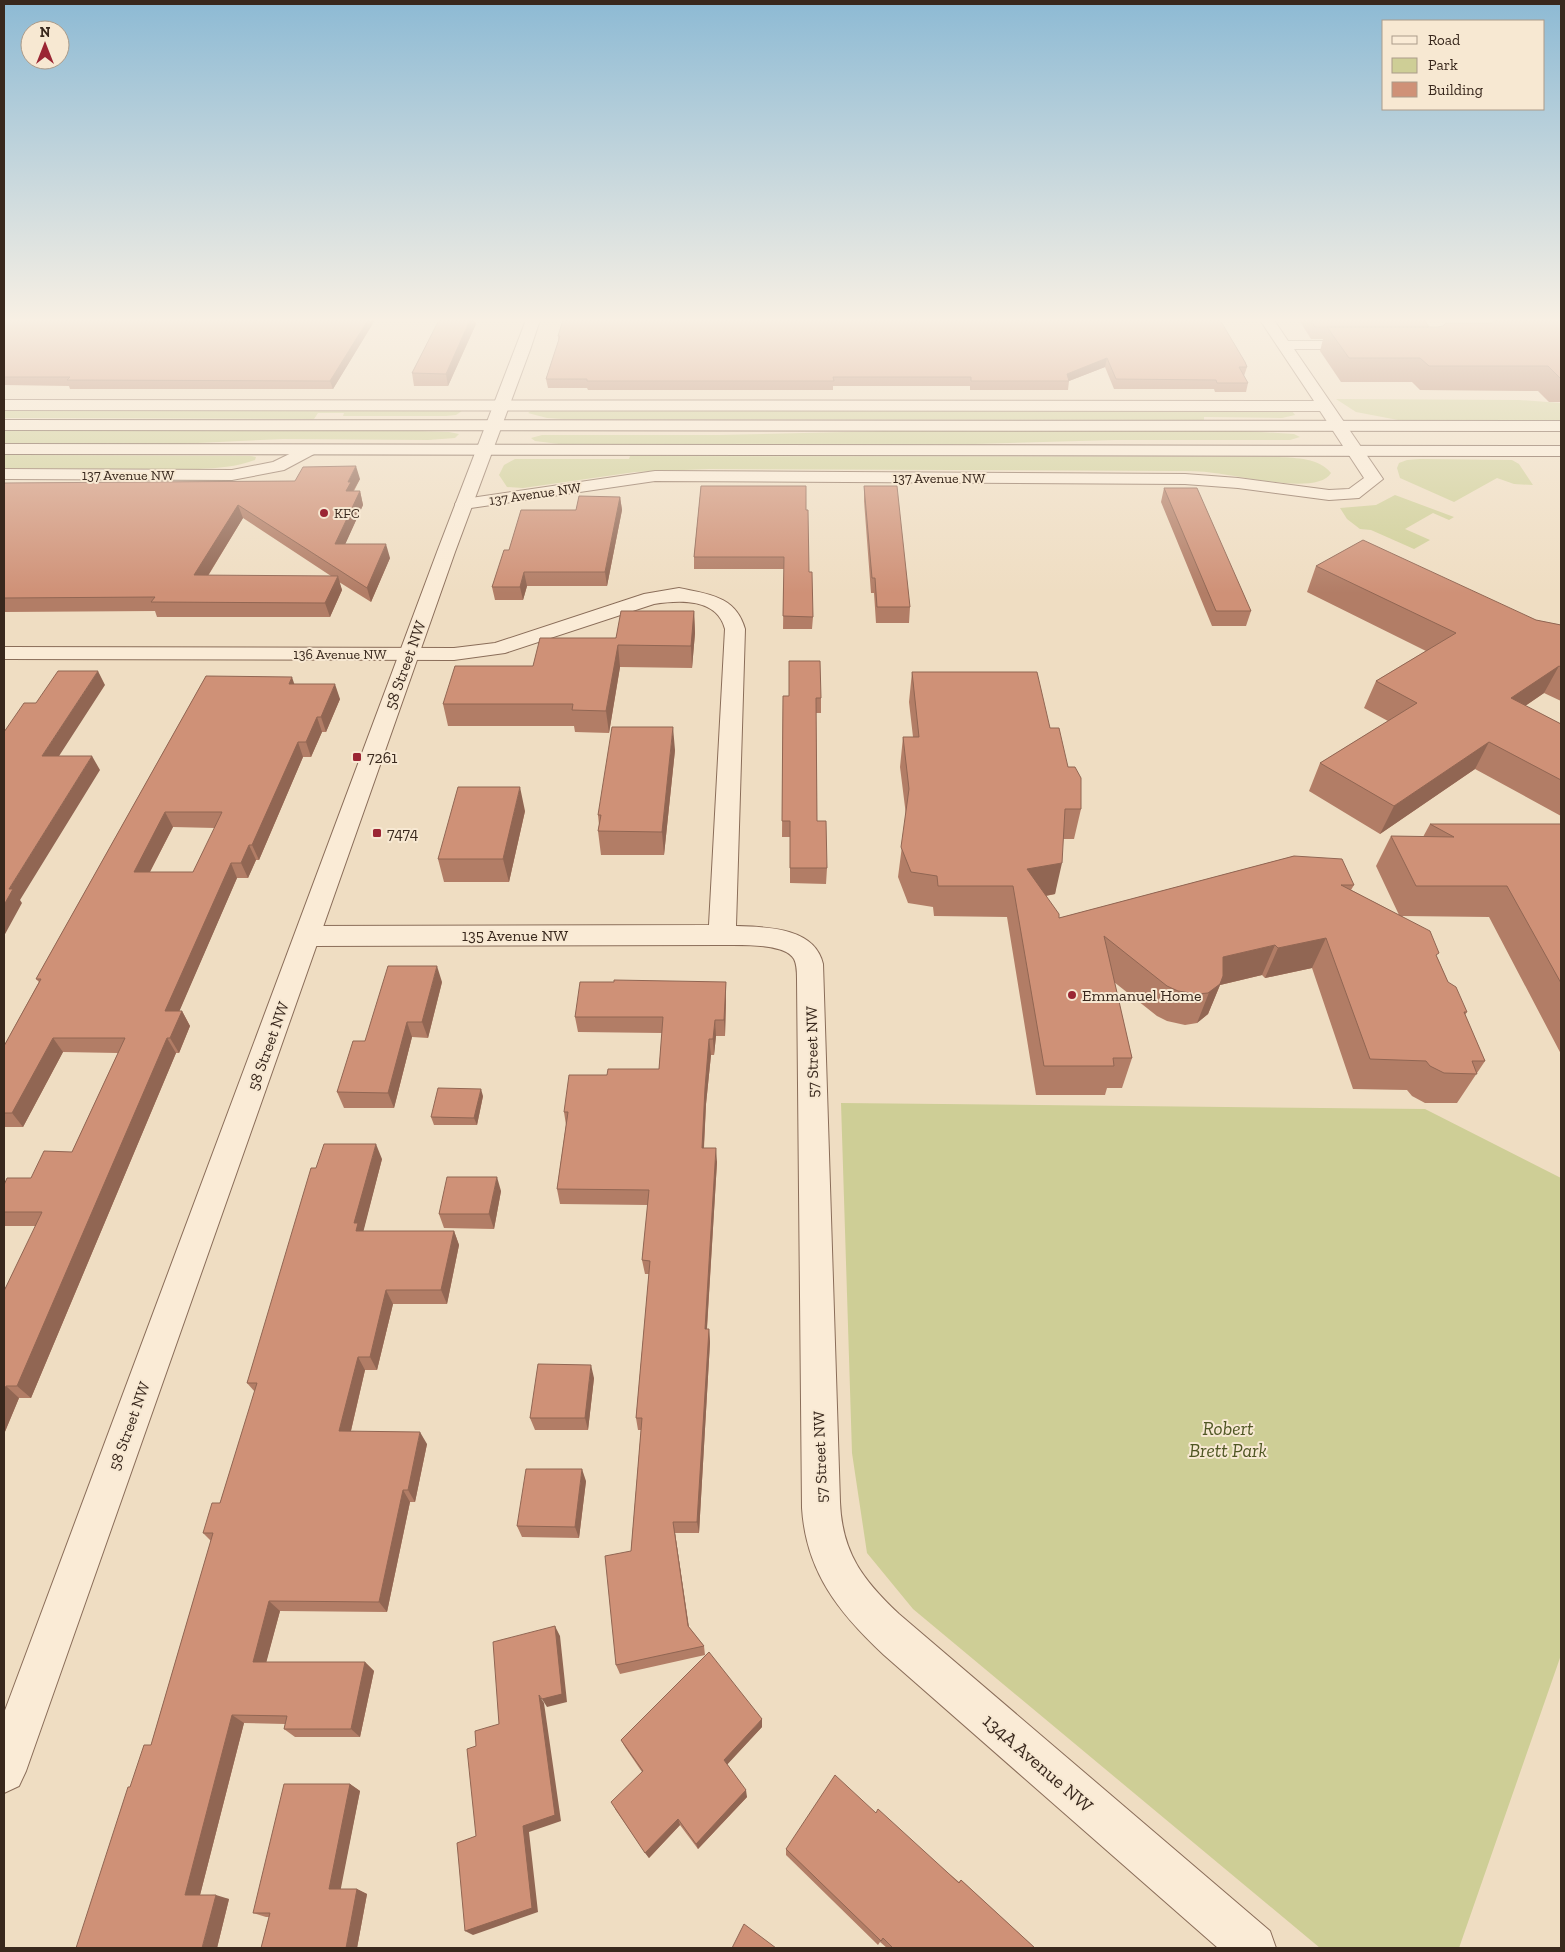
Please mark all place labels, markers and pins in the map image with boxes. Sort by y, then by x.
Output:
place label: KFC [334,505,360,522]
marker: KFC [318,507,330,519]
place label: 7261 [367,748,397,767]
marker: 7261 [351,751,363,763]
place label: 7474 [387,824,419,843]
marker: 7474 [371,827,383,839]
place label: Emmanuel Home [1082,986,1202,1005]
marker: Emmanuel Home [1066,989,1078,1001]

